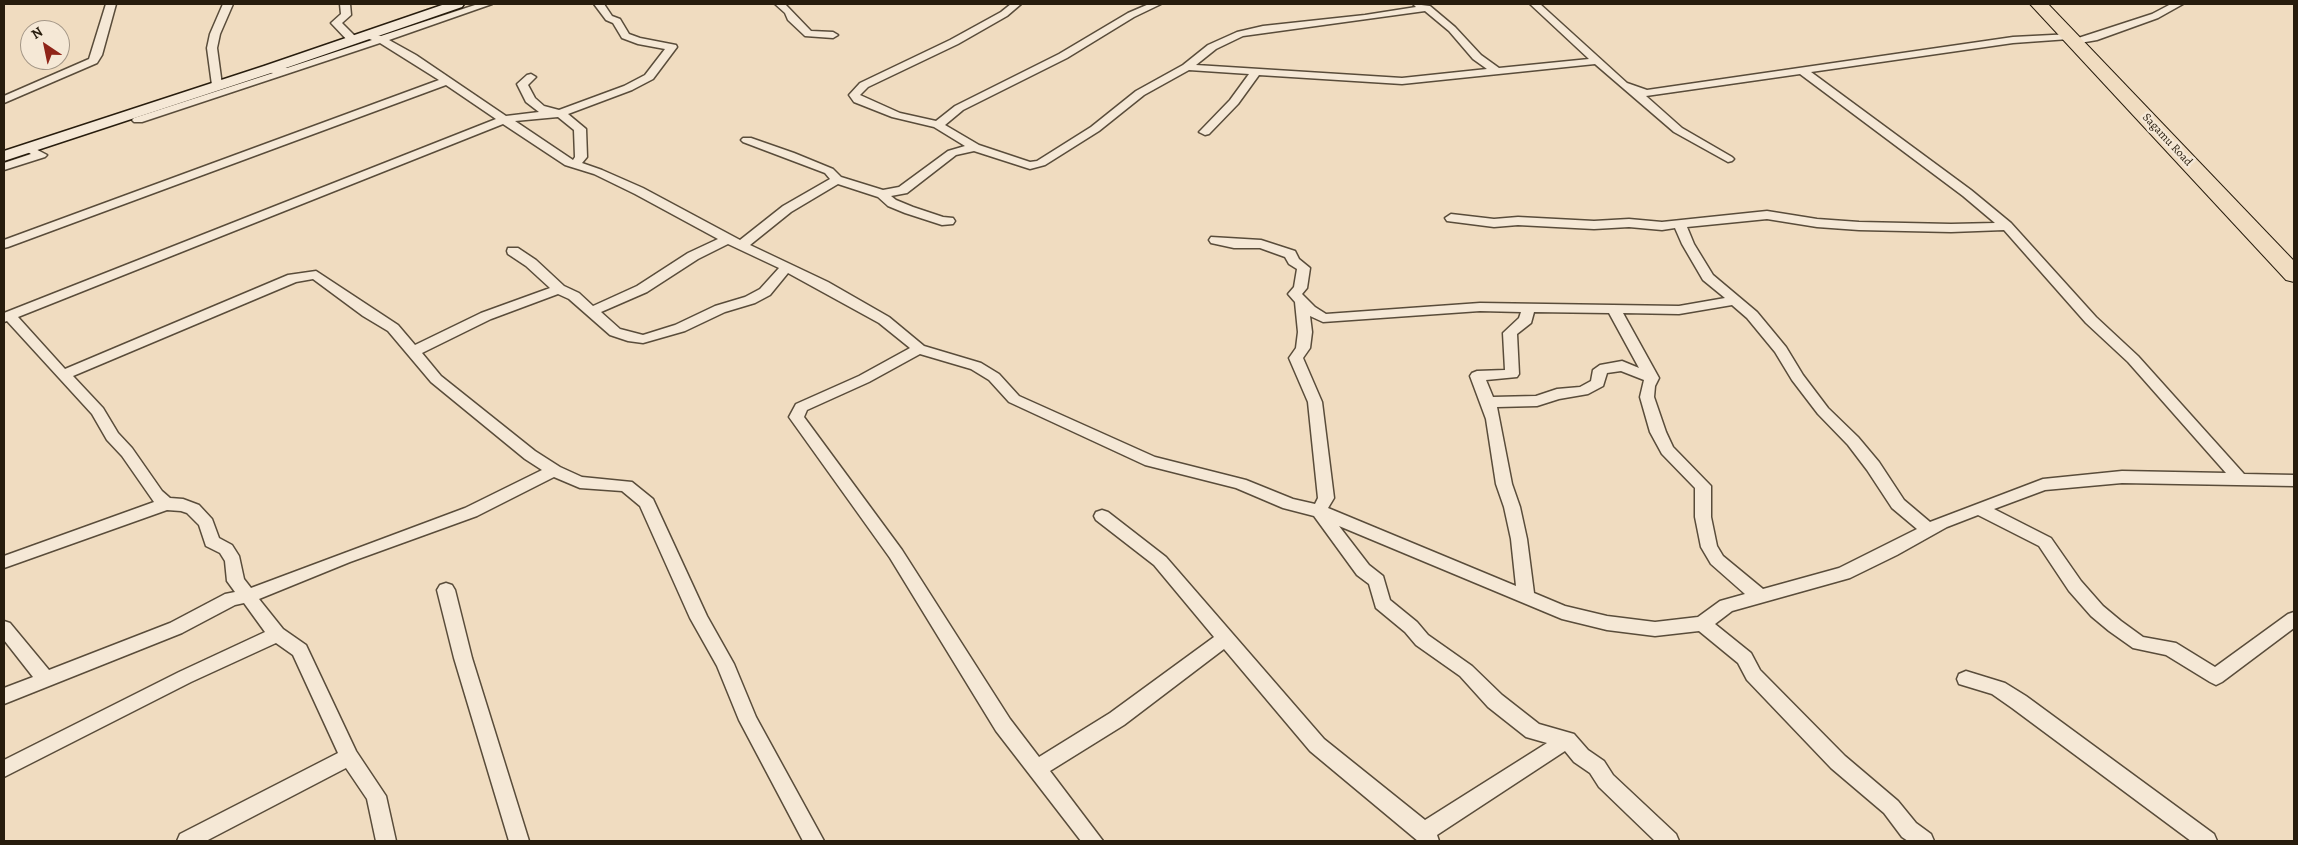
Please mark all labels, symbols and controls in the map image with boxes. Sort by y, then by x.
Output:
north arrow [20,20,70,70]
text: N [27,22,46,44]
street label: Sagamu Road [2139,111,2195,169]

